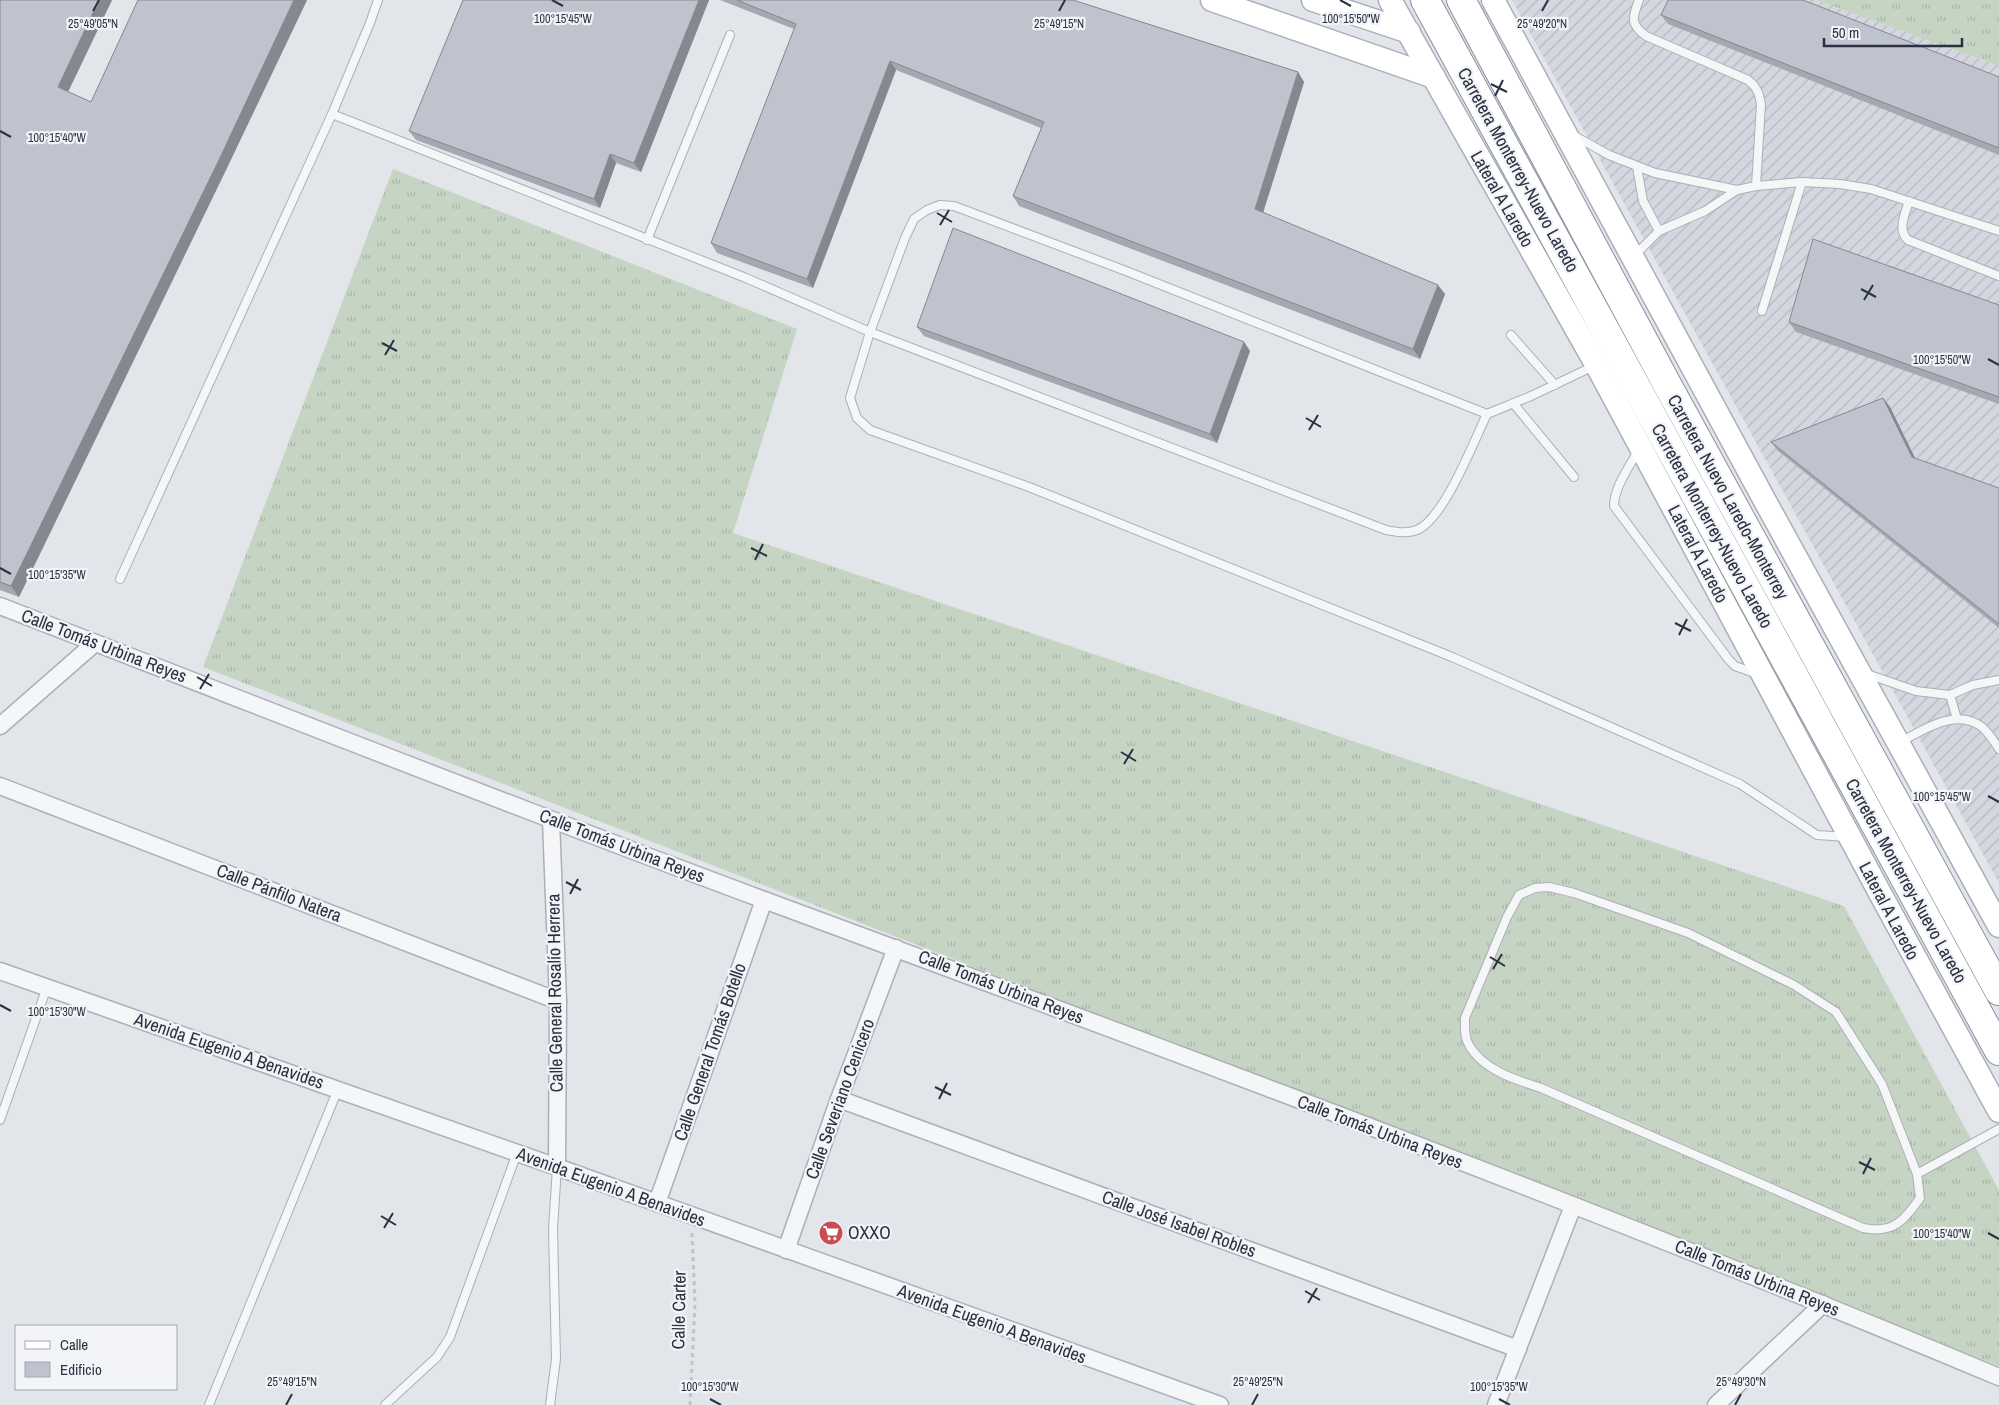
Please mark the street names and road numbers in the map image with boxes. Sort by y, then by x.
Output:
street label: Carretera Monterrey-Nuevo Laredo [1452,63,1585,277]
street label: Lateral A Laredo [1465,146,1540,252]
street label: Carretera Nuevo Laredo-Monterrey [1662,390,1796,604]
street label: Carretera Monterrey-Nuevo Laredo [1646,419,1779,633]
street label: Lateral A Laredo [1662,500,1735,607]
street label: Calle Tomás Urbina Reyes [18,602,190,689]
street label: Carretera Monterrey-Nuevo Laredo [1840,774,1973,988]
street label: Calle Tomás Urbina Reyes [536,802,708,889]
street label: Calle Pánfilo Natera [213,857,345,928]
street label: Lateral A Laredo [1853,857,1926,964]
street label: Calle General Rosalío Herrera [540,894,569,1092]
street label: Calle Tomás Urbina Reyes [915,943,1087,1030]
street label: Calle General Tomás Botello [667,959,752,1144]
street label: Avenida Eugenio A Benavides [130,1006,327,1095]
street label: Calle Severiano Cenicero [799,1015,880,1183]
street label: Calle Tomás Urbina Reyes [1294,1088,1466,1175]
street label: Avenida Eugenio A Benavides [512,1140,709,1232]
street label: Calle José Isabel Robles [1099,1184,1260,1263]
street label: Calle Tomás Urbina Reyes [1671,1233,1843,1322]
street label: Calle Carter [665,1270,692,1350]
street label: Avenida Eugenio A Benavides [893,1277,1090,1369]

